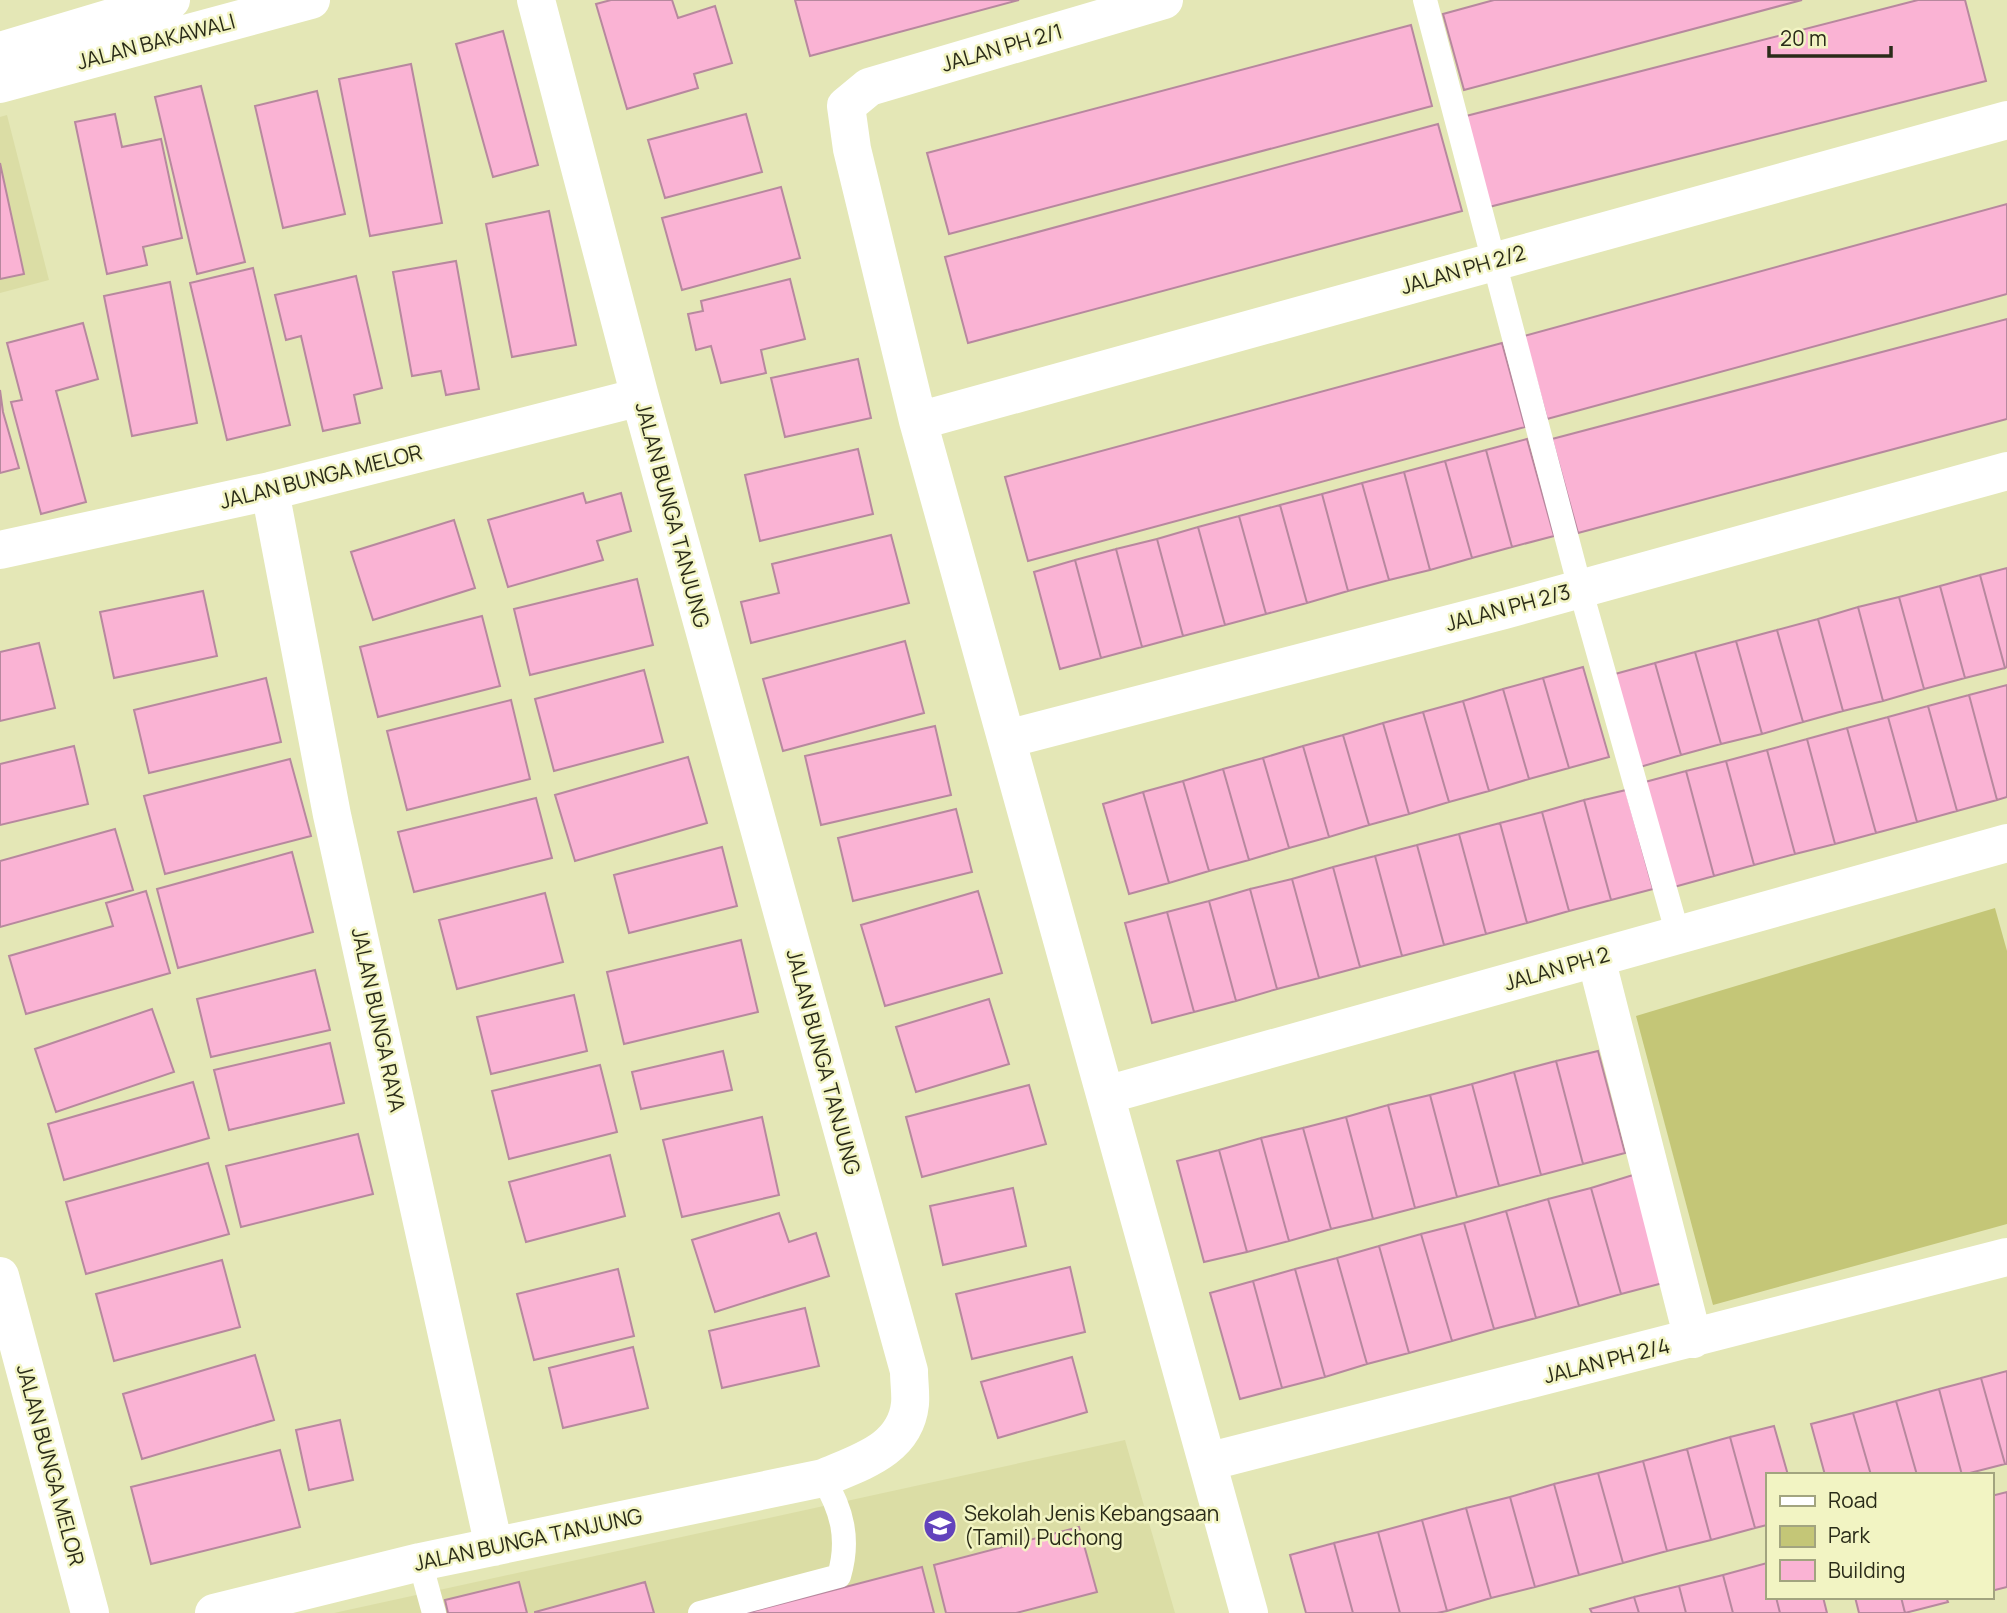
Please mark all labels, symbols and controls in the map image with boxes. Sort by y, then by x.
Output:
street label: JALAN BAKAWALI [73,6,238,76]
scale bar [1769,14,1892,58]
street label: JALAN PH 2/1 [938,16,1066,78]
text: 20 m [1780,24,1827,52]
street label: JALAN PH 2/2 [1397,238,1528,300]
street label: JALAN BUNGA TANJUNG [629,399,717,631]
street label: JALAN BUNGA MELOR [217,437,425,515]
street label: JALAN PH 2/3 [1442,577,1573,637]
street label: JALAN BUNGA RAYA [346,925,412,1115]
street label: JALAN PH 2 [1501,940,1613,996]
street label: JALAN BUNGA TANJUNG [780,946,868,1178]
street label: JALAN PH 2/4 [1541,1331,1673,1389]
street label: JALAN BUNGA MELOR [11,1361,91,1569]
legend [1766,1473,1993,1599]
text: Road [1828,1486,1878,1514]
place label: Sekolah Jenis Kebangsaan (Tamil) Puchong [964,1499,1219,1551]
street label: JALAN BUNGA TANJUNG [411,1501,645,1577]
school or university icon: Sekolah Jenis Kebangsaan (Tamil) Puchong [921,1507,959,1545]
text: Park [1828,1521,1870,1549]
text: Building [1828,1556,1905,1584]

